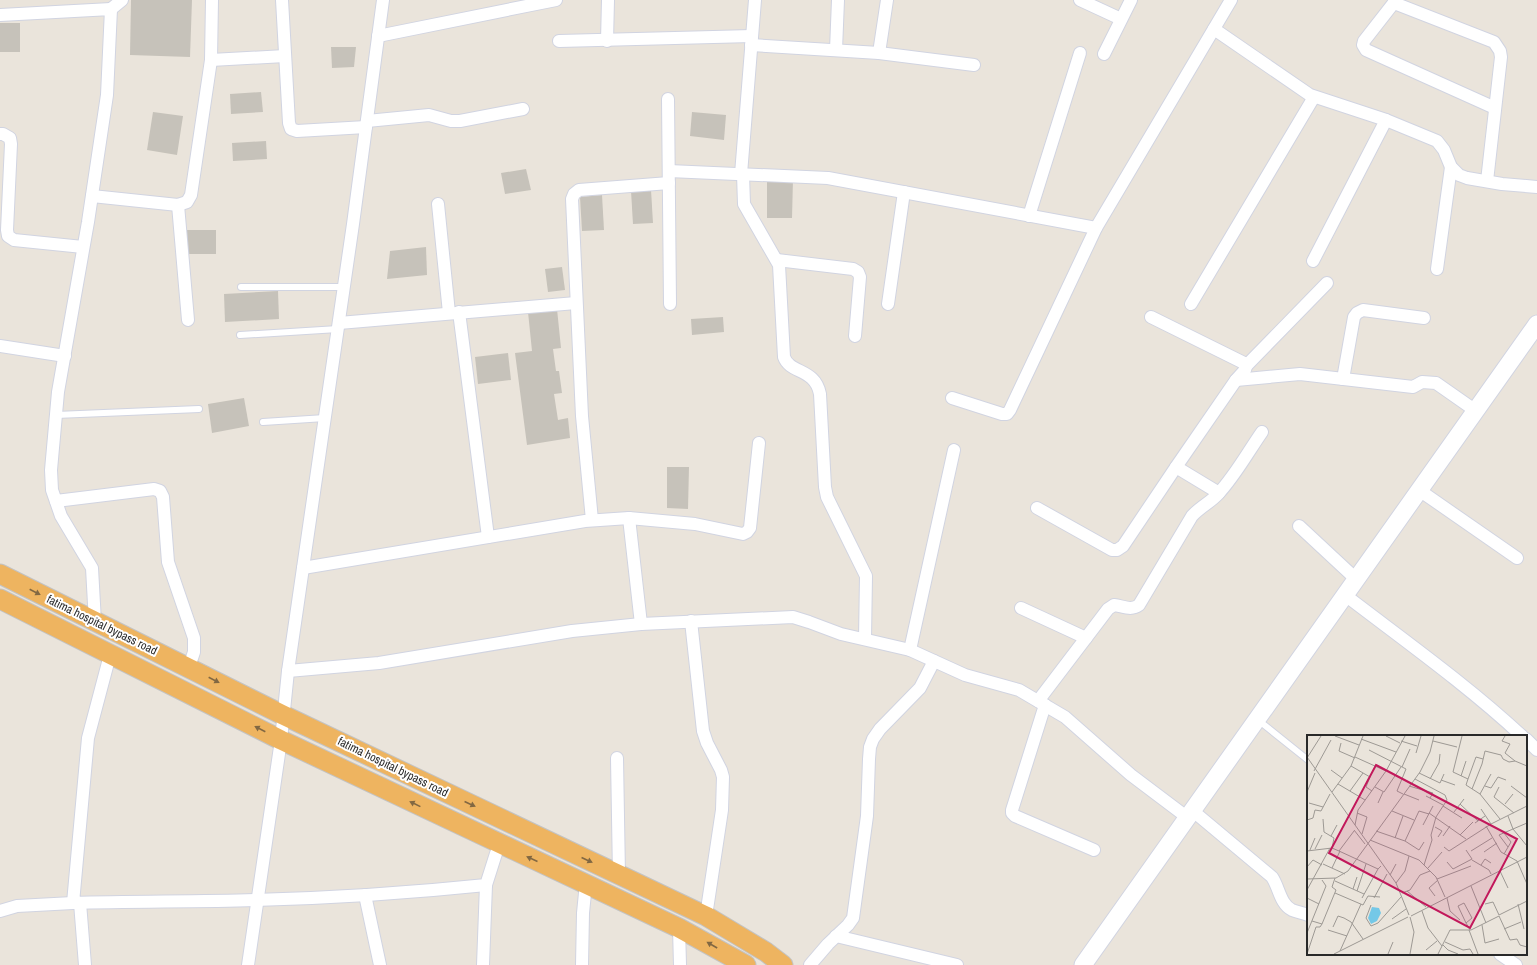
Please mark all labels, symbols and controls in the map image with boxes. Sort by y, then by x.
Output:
one-way arrow [29,589,41,595]
street label: fatima hospital bypass road [44,591,160,659]
one-way arrow [209,677,220,683]
one-way arrow [254,726,265,732]
street label: fatima hospital bypass road [335,733,451,801]
inset map [1307,735,1527,955]
one-way arrow [409,801,420,807]
one-way arrow [464,801,476,807]
one-way arrow [527,856,538,862]
one-way arrow [581,857,593,863]
one-way arrow [707,942,718,949]

